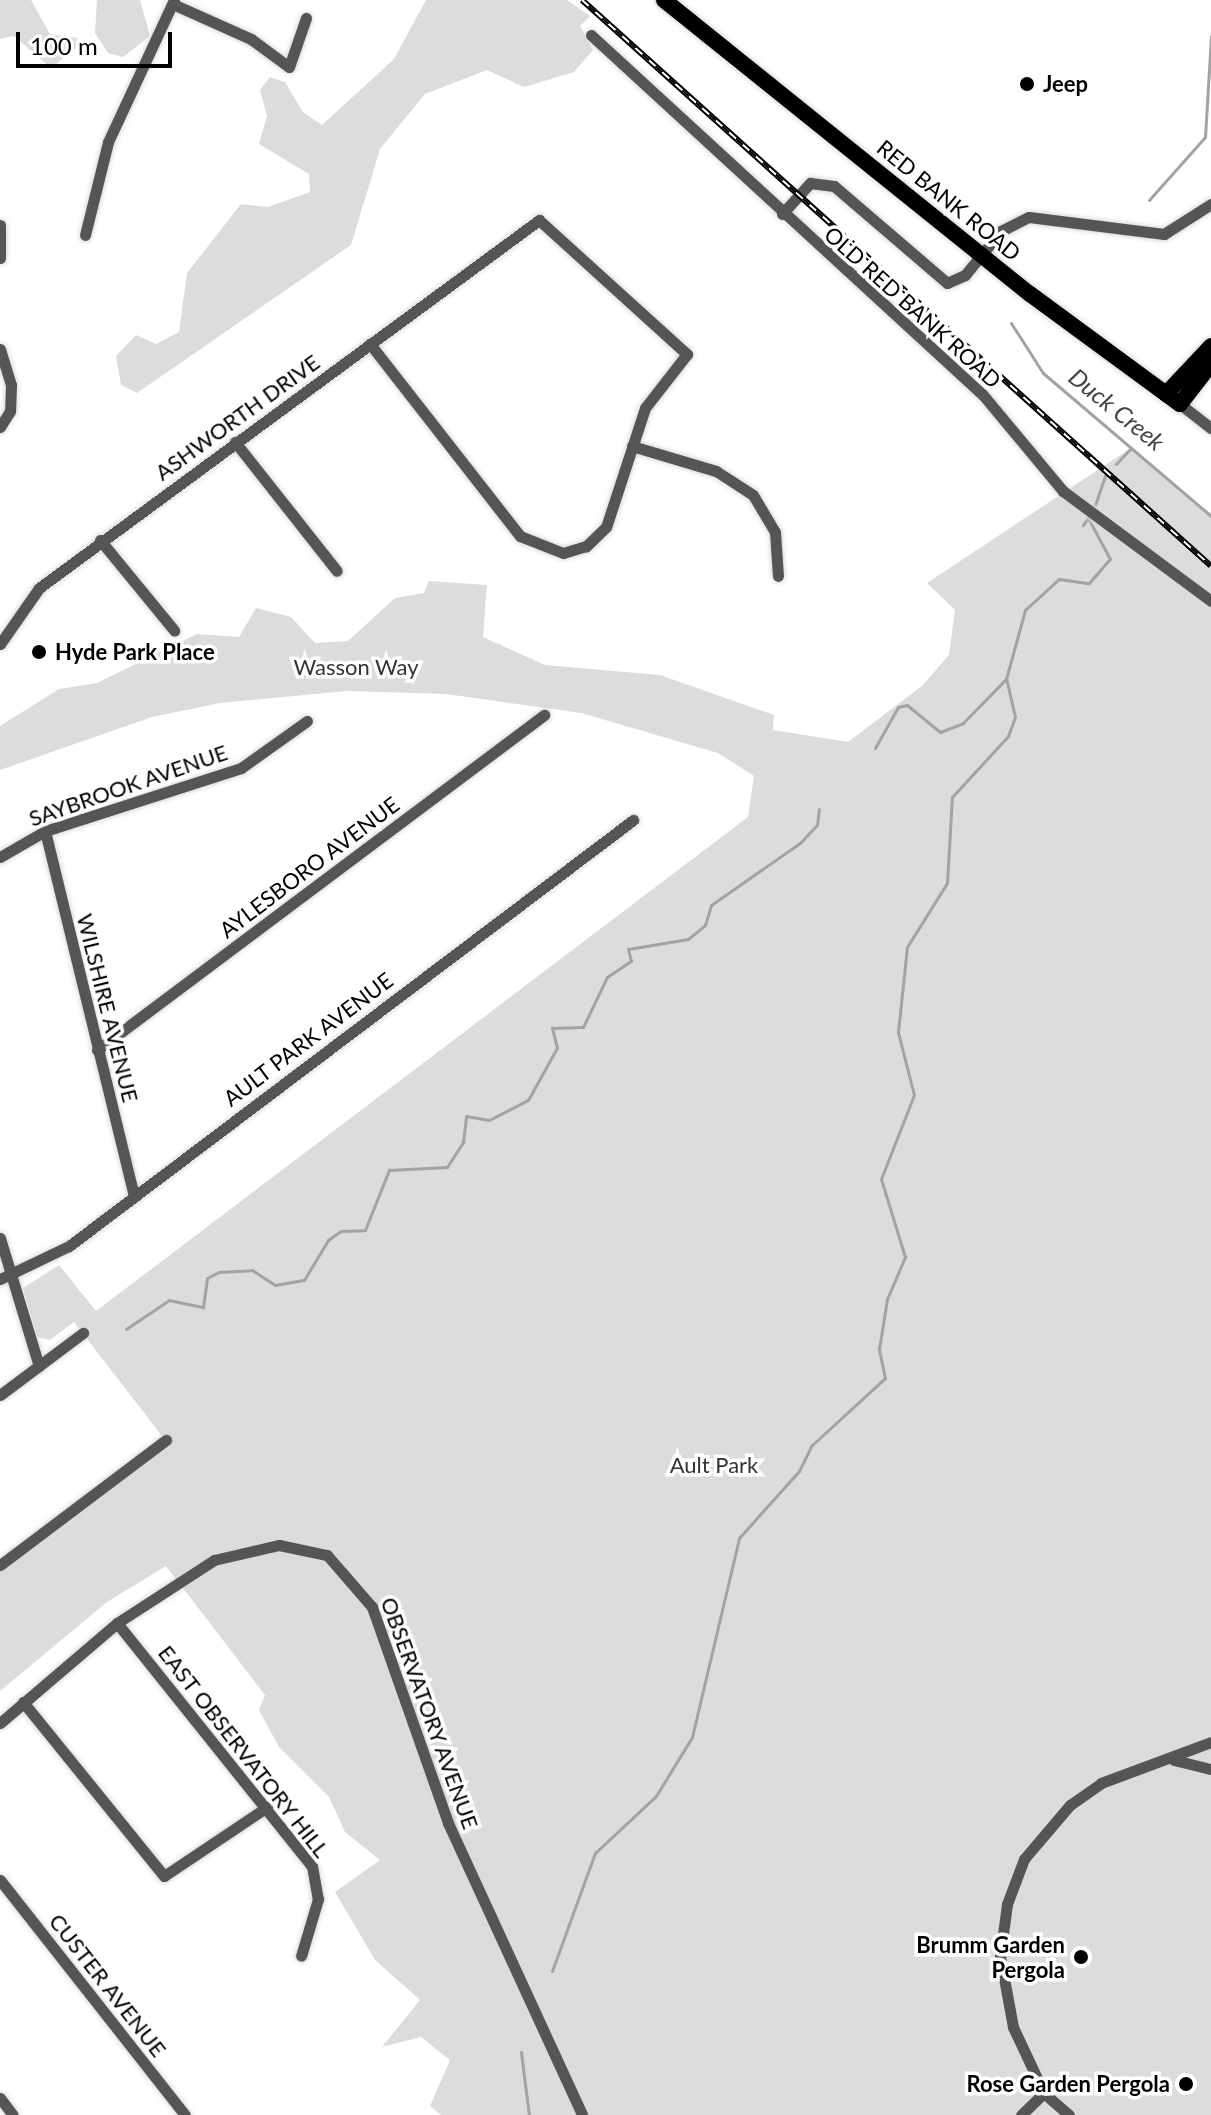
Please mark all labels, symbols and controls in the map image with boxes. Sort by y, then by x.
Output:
scale bar [20,16,176,66]
text: 100 m [30,31,98,60]
place label: Jeep [1043,71,1088,97]
marker: Jeep [1018,75,1036,93]
street label: RED BANK ROAD [872,134,1026,266]
street label: OLD RED BANK ROAD [819,221,1007,393]
street label: ASHWORTH DRIVE [150,348,324,486]
water label: Duck Creek [1063,362,1171,456]
place label: Hyde Park Place [55,639,215,665]
marker: Hyde Park Place [30,643,48,661]
park label: Wasson Way [293,654,419,680]
street label: SAYBROOK AVENUE [25,738,231,832]
street label: AYLESBORO AVENUE [214,791,404,943]
street label: WILSHIRE AVENUE [72,911,144,1105]
street label: AULT PARK AVENUE [218,966,398,1112]
park label: Ault Park [670,1452,758,1478]
street label: OBSERVATORY AVENUE [375,1593,485,1833]
street label: EAST OBSERVATORY HILL [153,1639,335,1863]
street label: CUSTER AVENUE [44,1908,172,2062]
place label: Brumm Garden Pergola [916,1931,1065,1982]
marker: Brumm Garden Pergola [1072,1948,1090,1966]
place label: Rose Garden Pergola [967,2071,1170,2097]
marker: Rose Garden Pergola [1177,2075,1195,2093]

